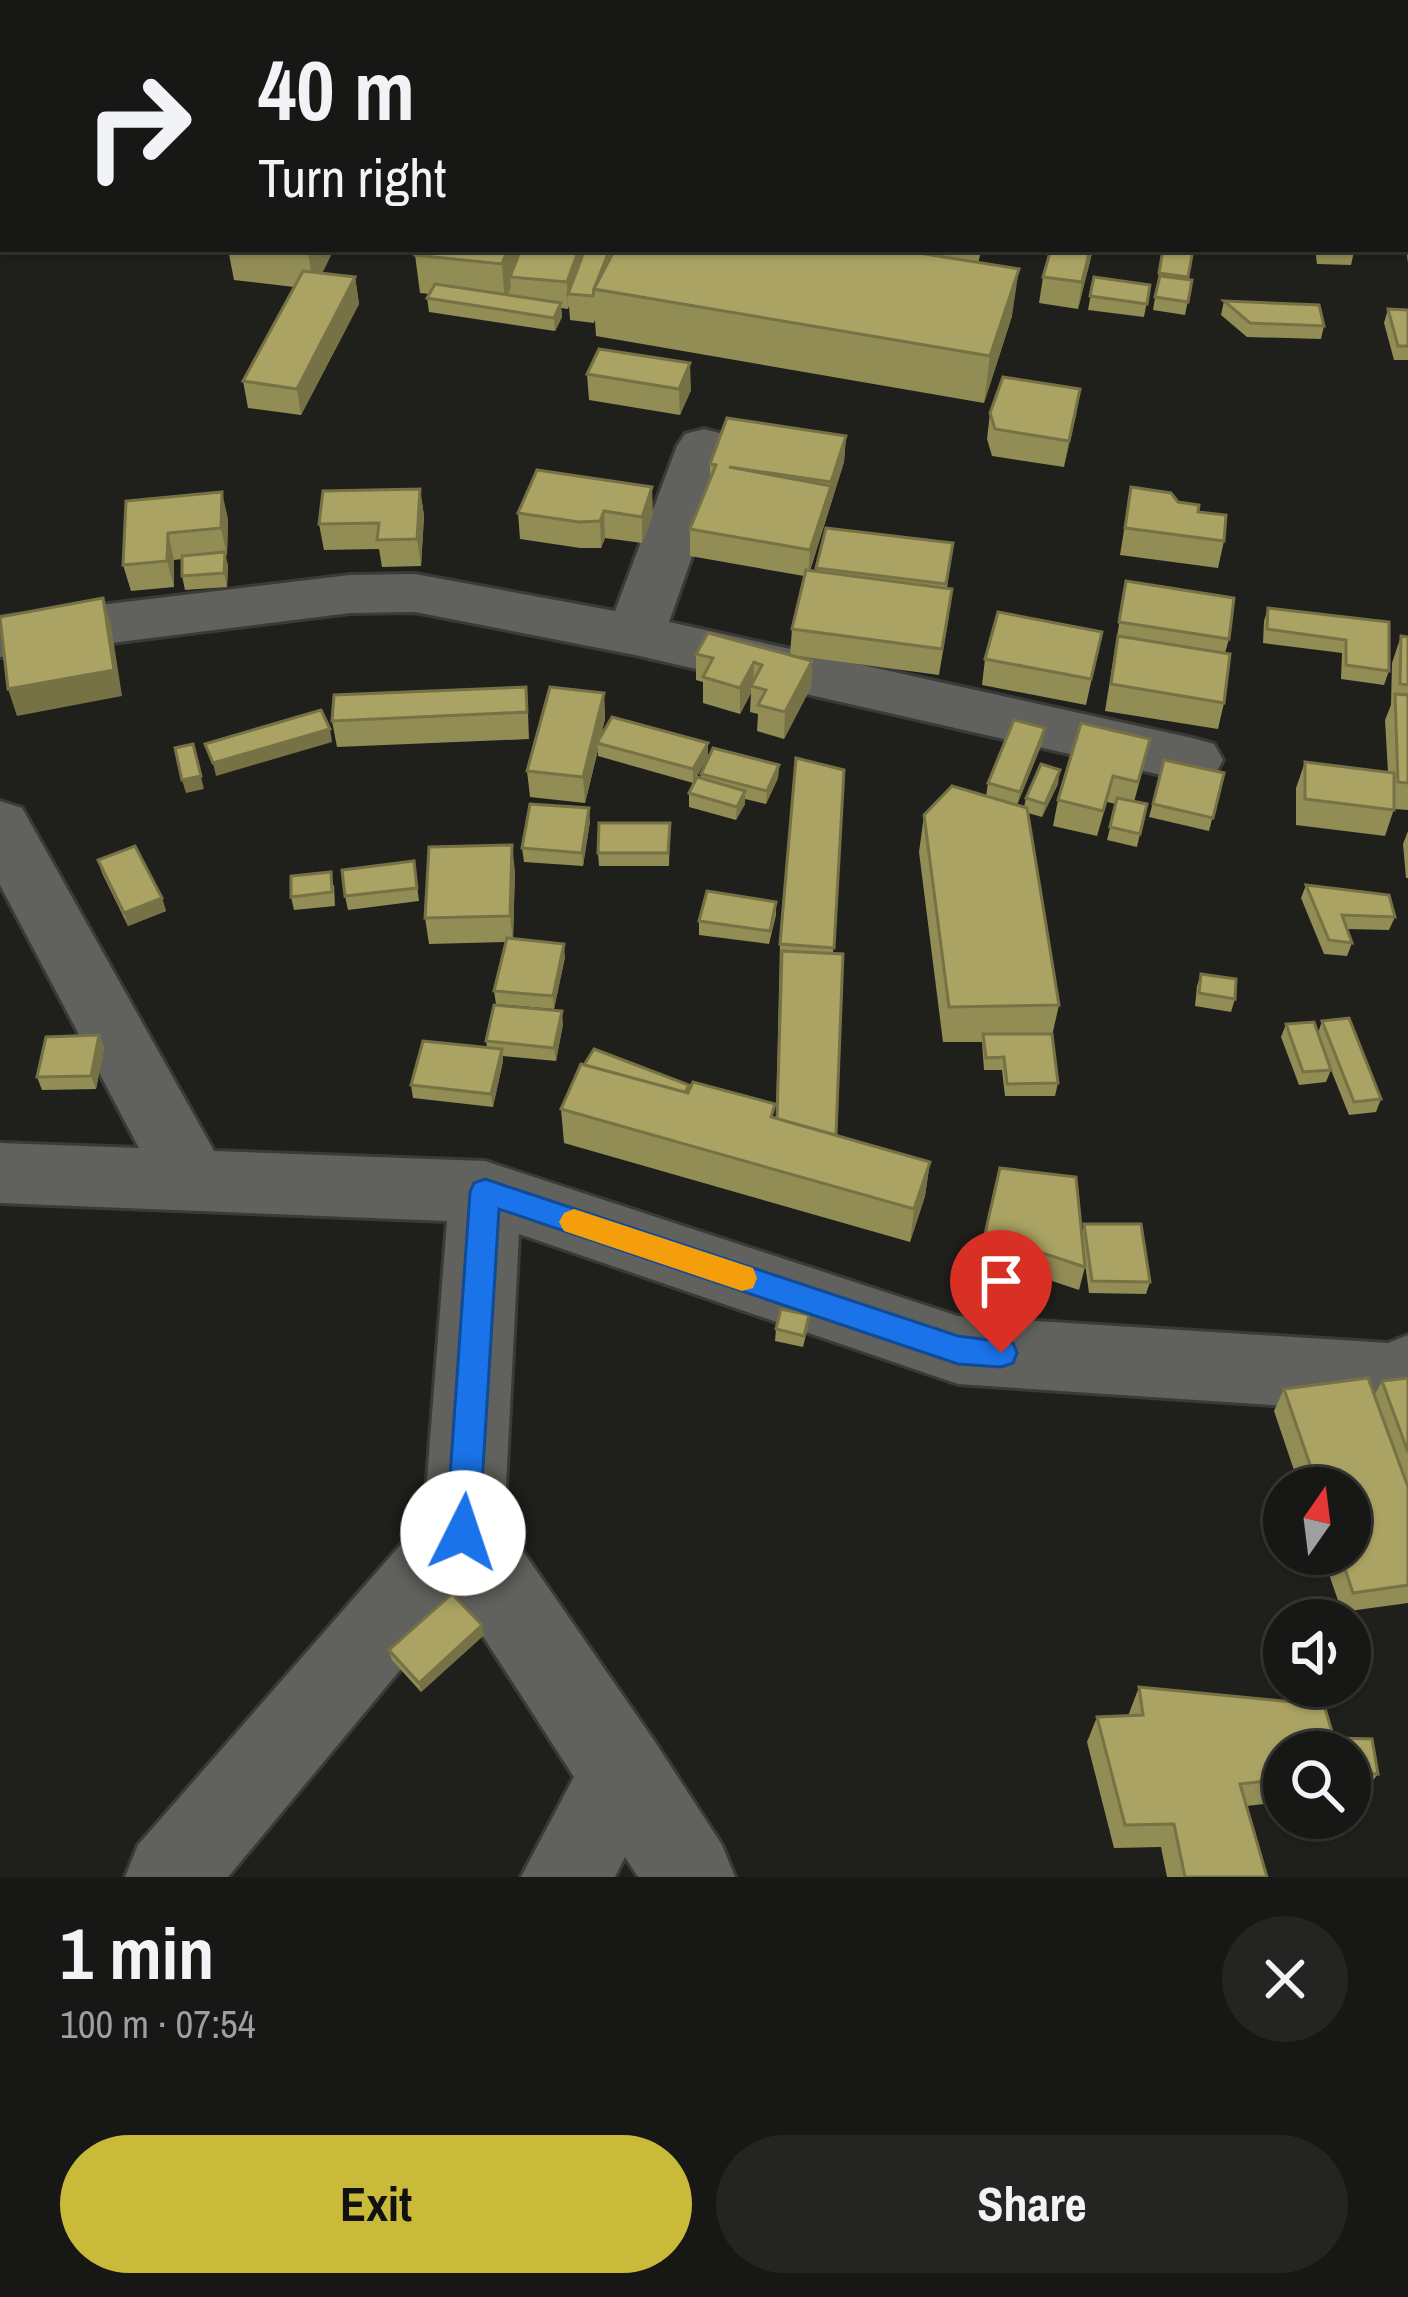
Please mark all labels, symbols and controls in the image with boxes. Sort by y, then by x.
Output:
text: 40 m [258,33,415,146]
icon: right [60,48,216,204]
text: Turn right [258,141,446,214]
pin [950,1230,1052,1353]
icon: arrive [968,1248,1034,1314]
north arrow [1263,1467,1371,1575]
map controls [1263,1467,1371,1839]
position arrow [400,1470,526,1596]
button: sound [1263,1599,1371,1707]
button: search [1263,1731,1371,1839]
text: 1 min [60,1904,214,2001]
button: close [1222,1916,1348,2042]
text: 100 m · 07:54 [60,1998,256,2050]
button: Exit [60,2135,692,2273]
button: Share [716,2135,1348,2273]

